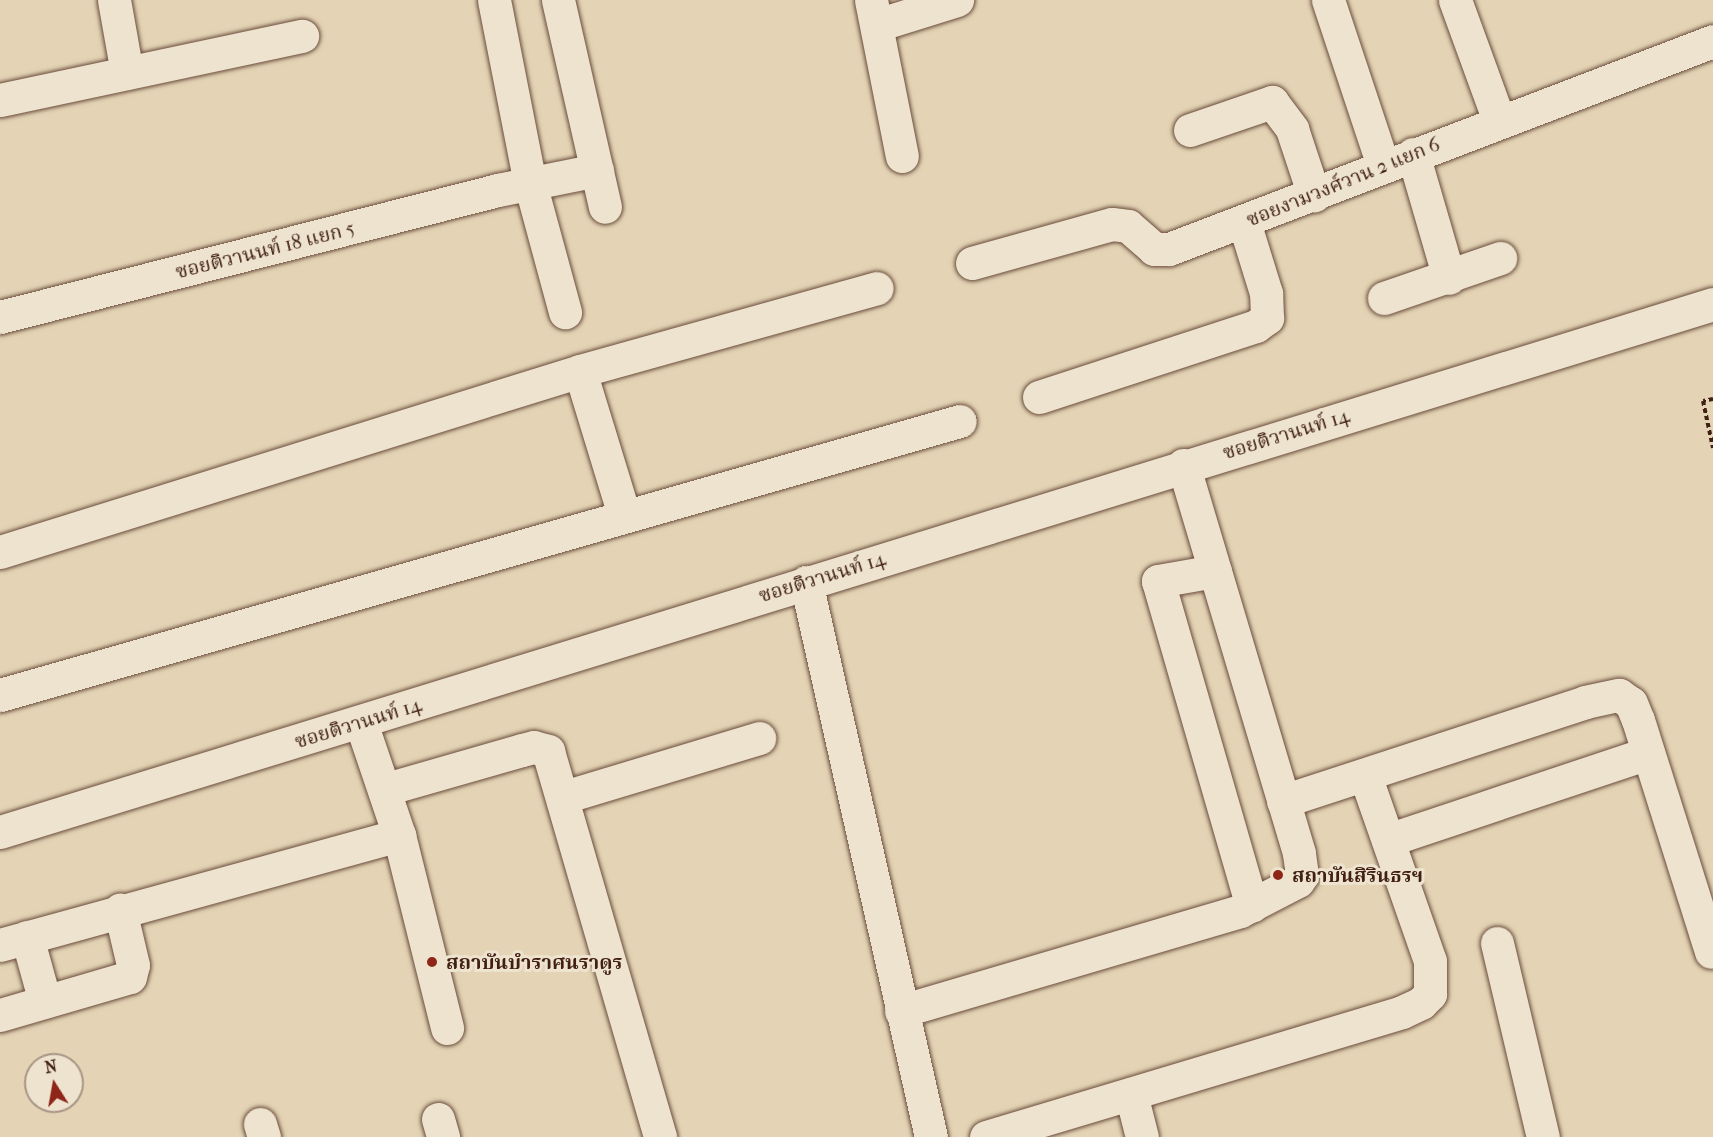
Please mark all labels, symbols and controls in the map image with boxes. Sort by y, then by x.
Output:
street label: ซอยงามวงศ์วาน 2 แยก 6 [1243,132,1443,232]
street label: ซอยติวานนท์ 18 แยก 5 [173,216,357,284]
street label: ซอยติวานนท์ 14 [1220,403,1352,465]
street label: ซอยติวานนท์ 14 [756,546,888,608]
street label: ซอยติวานนท์ 14 [292,692,424,754]
place label: สถาบันสิรินธรฯ [1292,863,1423,887]
marker: สถาบันสิรินธรฯ [1269,866,1287,884]
place label: สถาบันบำราศนราดูร [446,950,622,974]
marker: สถาบันบำราศนราดูร [423,953,441,971]
north arrow [24,1053,84,1113]
text: N [43,1056,59,1077]

